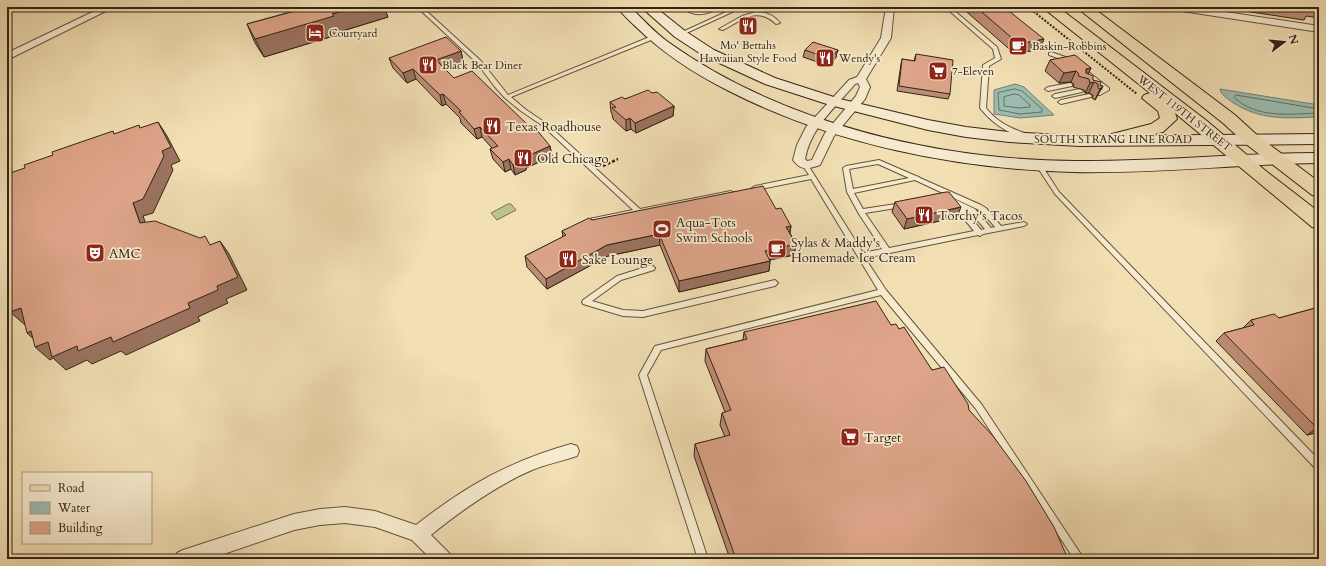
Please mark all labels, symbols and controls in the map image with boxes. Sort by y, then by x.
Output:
restaurant icon: Mo' Bettahs Hawaiian Style Food [737,15,759,37]
hotel icon: Courtyard [304,22,326,44]
north arrow [1264,22,1304,62]
place label: Courtyard [329,26,377,41]
text: N [1285,33,1302,46]
cafe icon: Baskin-Robbins [1007,35,1029,57]
place label: Mo' Bettahs Hawaiian Style Food [699,38,797,66]
place label: Baskin-Robbins [1032,39,1107,54]
restaurant icon: Wendy's [814,47,836,69]
place label: Wendy's [838,51,881,66]
restaurant icon: Black Bear Diner [417,54,439,76]
place label: Black Bear Diner [442,58,523,73]
supermarket icon: 7-Eleven [927,60,949,82]
place label: 7-Eleven [952,64,995,79]
street label: WEST 119TH STREET [1134,71,1235,155]
restaurant icon: Texas Roadhouse [481,115,503,137]
place label: Texas Roadhouse [506,118,602,136]
street label: SOUTH STRANG LINE ROAD [1034,132,1192,147]
restaurant icon: Old Chicago [512,147,534,169]
place label: Old Chicago [537,150,609,168]
restaurant icon: Torchy's Tacos [913,204,935,226]
place label: Torchy's Tacos [938,207,1022,225]
place label: Aqua-Tots Swim Schools [676,214,752,247]
sports icon: Aqua-Tots Swim Schools [651,218,673,240]
place label: Sylas & Maddy's Homemade Ice Cream [791,234,916,267]
cafe icon: Sylas & Maddy's Homemade Ice Cream [766,238,788,260]
theatre icon: AMC [84,242,106,264]
place label: AMC [109,245,140,263]
restaurant icon: Sake Lounge [557,248,579,270]
place label: Sake Lounge [582,251,653,269]
supermarket icon: Target [839,426,861,448]
place label: Target [864,429,901,447]
legend [22,472,152,544]
text: Road [58,480,85,496]
text: Water [57,500,91,516]
text: Building [58,520,103,536]

